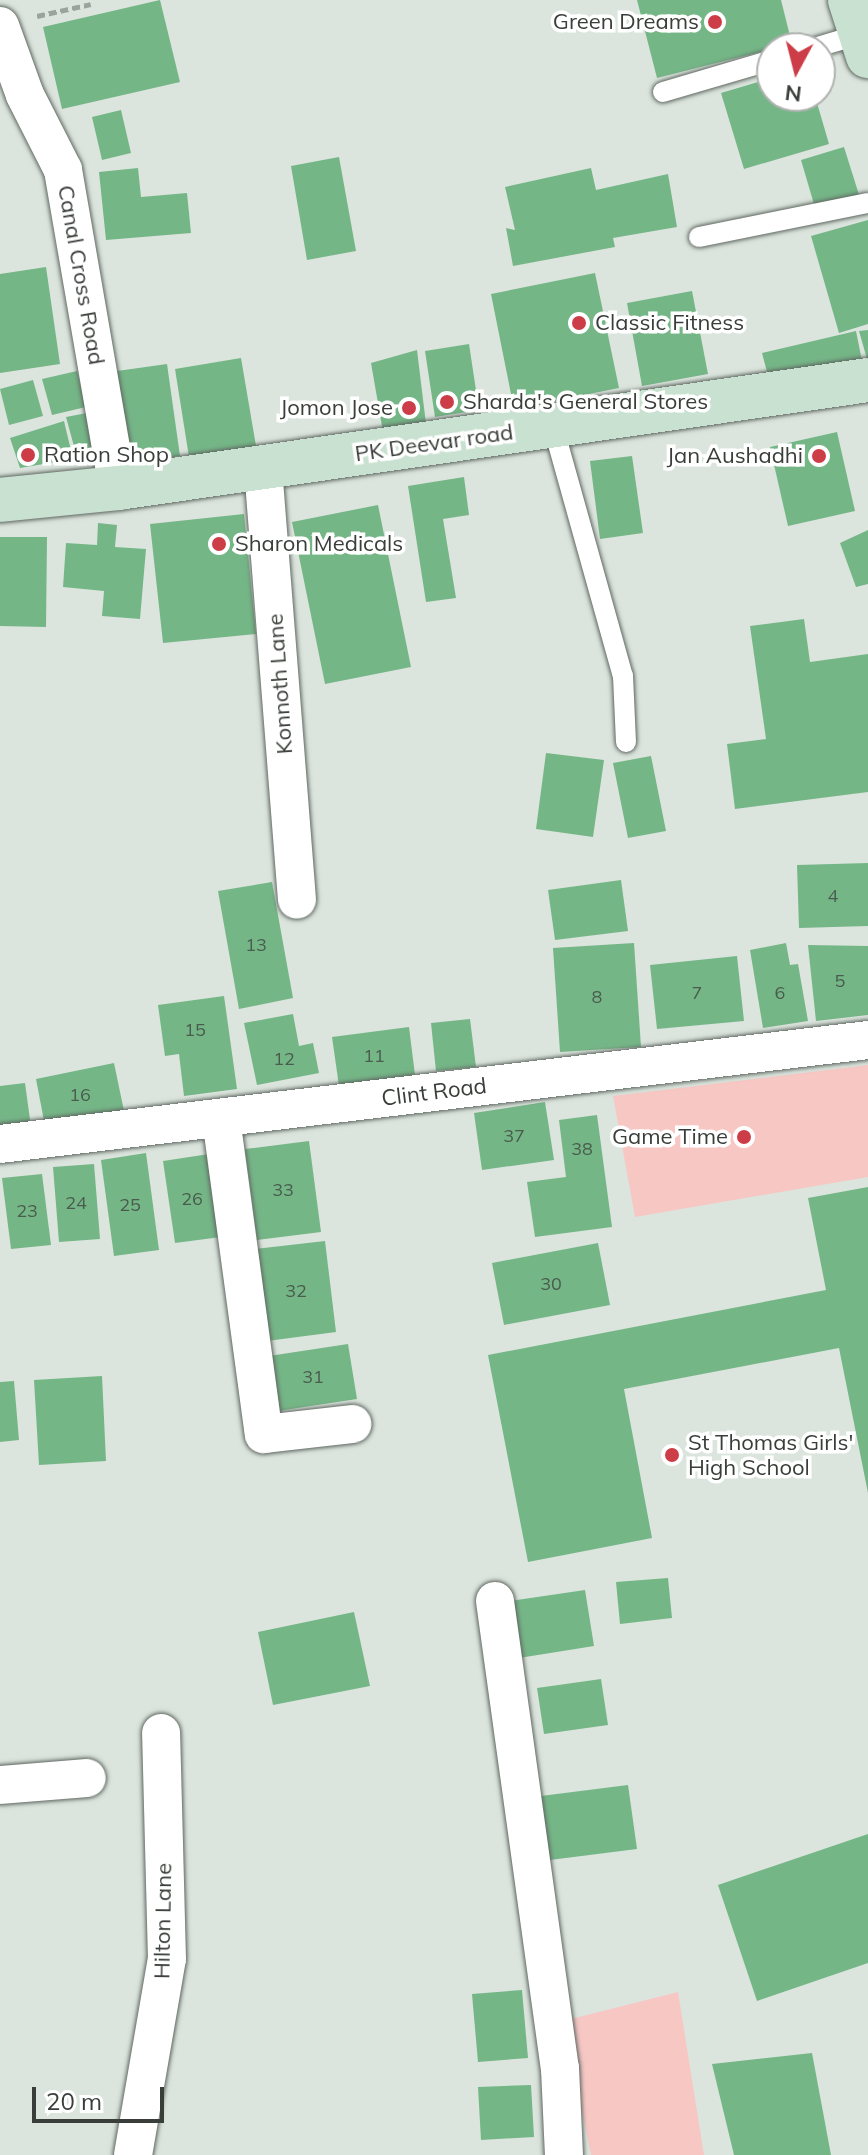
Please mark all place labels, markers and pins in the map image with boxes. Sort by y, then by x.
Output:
place label: Green Dreams [553,9,699,35]
marker: Green Dreams [706,13,724,31]
place label: Classic Fitness [595,310,744,336]
marker: Classic Fitness [570,314,588,332]
place label: Sharda's General Stores [463,389,708,415]
marker: Sharda's General Stores [438,393,456,411]
place label: Jomon Jose [280,395,393,421]
marker: Jomon Jose [400,399,418,417]
place label: Ration Shop [44,442,169,468]
place label: Jan Aushadhi [667,443,803,469]
marker: Ration Shop [19,446,37,464]
marker: Jan Aushadhi [810,447,828,465]
place label: Sharon Medicals [235,531,403,557]
marker: Sharon Medicals [210,535,228,553]
place label: Game Time [612,1124,728,1150]
marker: Game Time [735,1128,753,1146]
place label: St Thomas Girls' High School [688,1429,853,1480]
marker: St Thomas Girls' High School [663,1446,681,1464]

